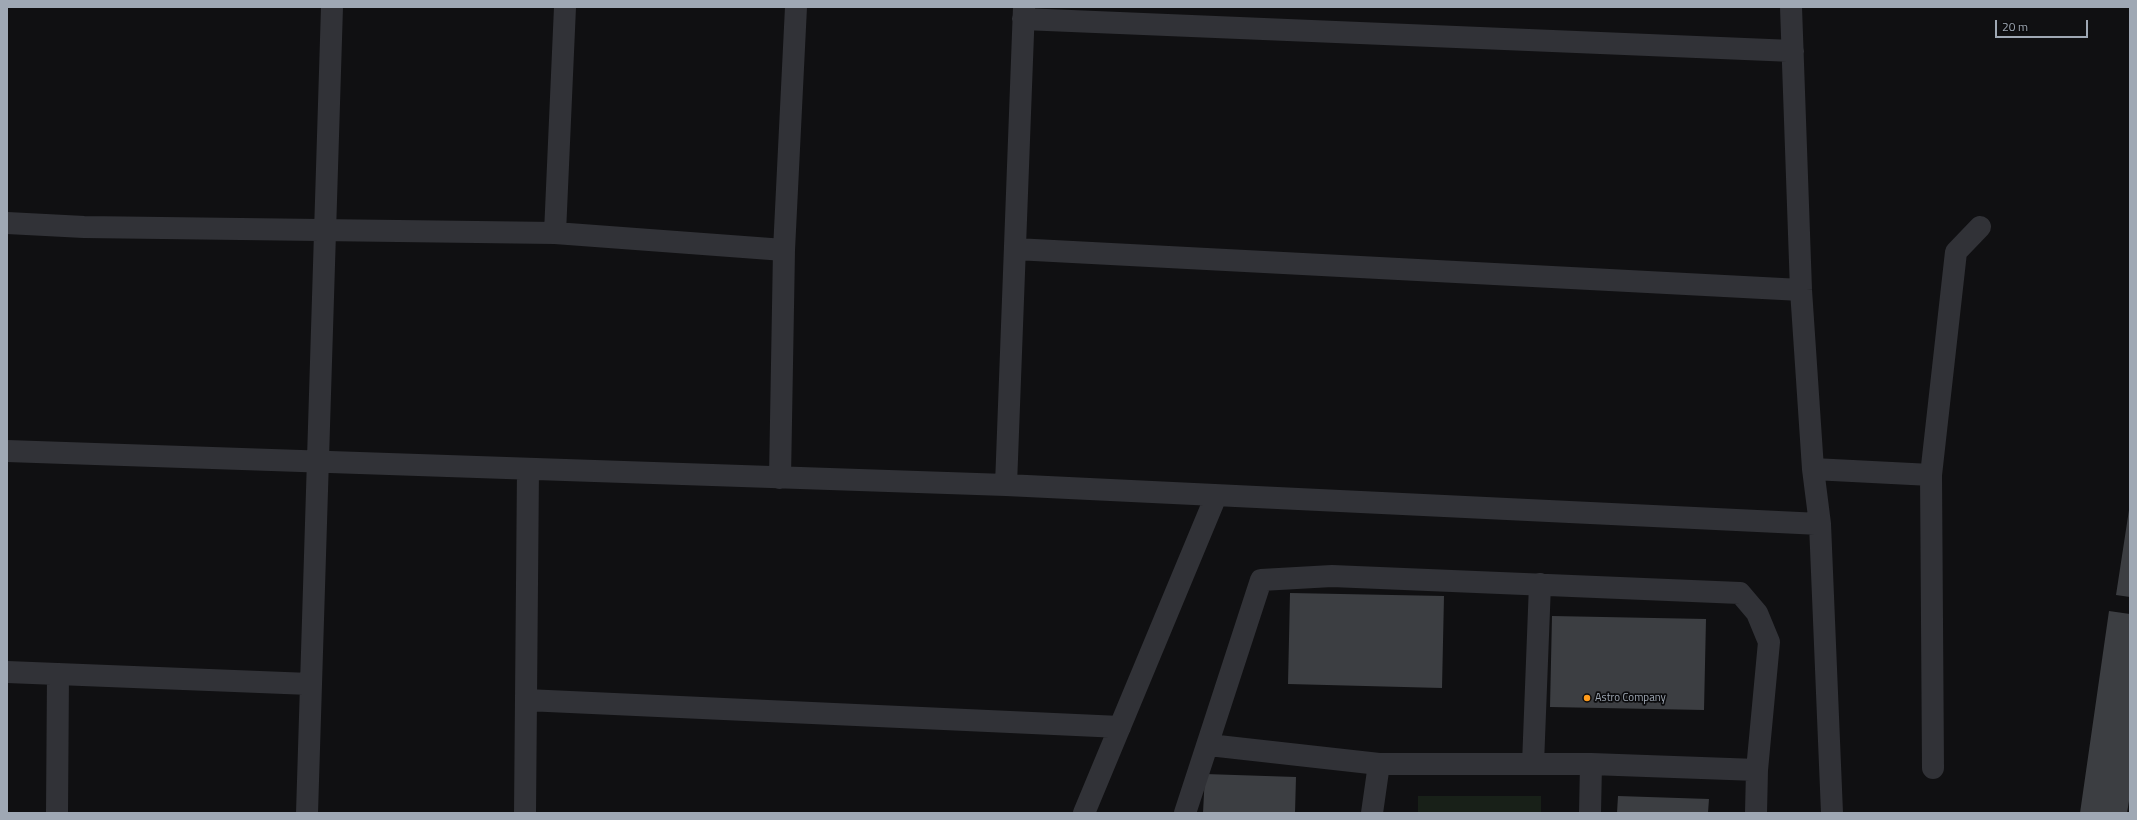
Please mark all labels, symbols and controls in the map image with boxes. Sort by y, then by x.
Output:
scale bar [1997,12,2090,38]
text: 20 m [2002,17,2028,36]
place label: Astro Company [1595,691,1666,705]
marker: Astro Company [1582,693,1592,703]

